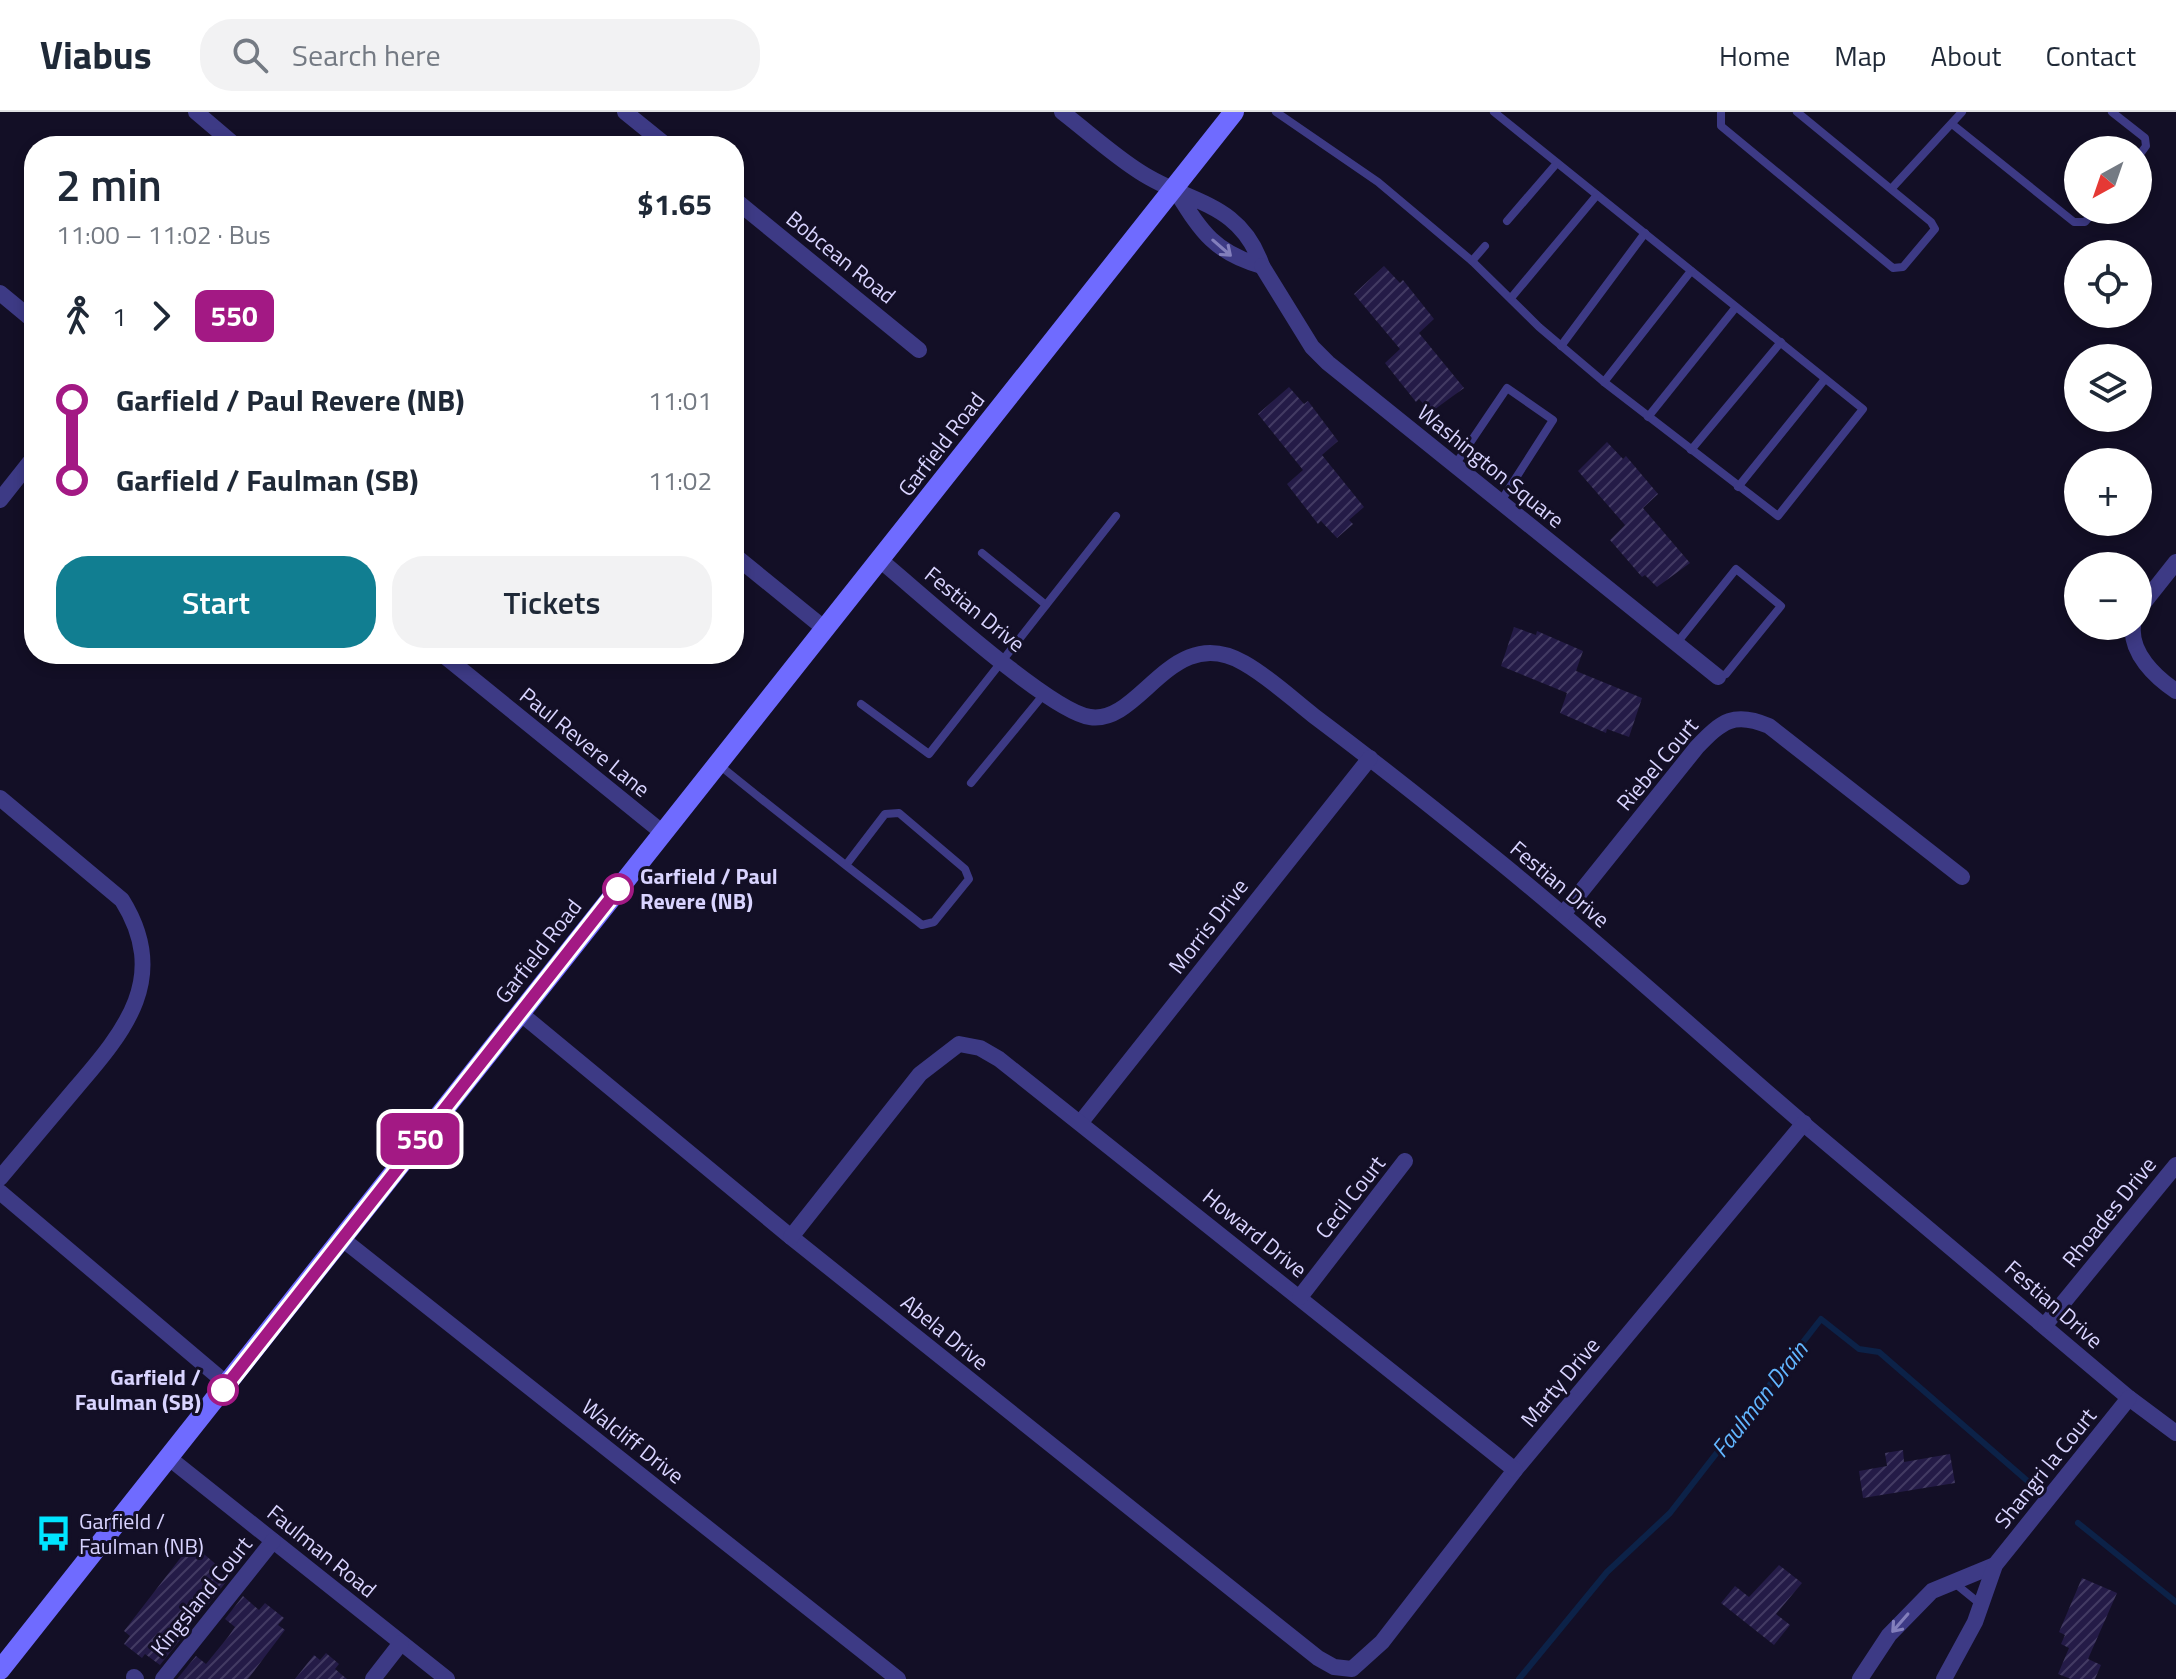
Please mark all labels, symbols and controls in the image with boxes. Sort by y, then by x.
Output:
search box [200,19,760,91]
text: Viabus [40,26,152,84]
text: Search here [292,32,441,78]
icon: search [228,33,272,77]
text: Home [1719,34,1790,77]
text: Map [1834,34,1887,77]
text: About [1931,34,2001,77]
text: Contact [2045,34,2136,77]
north arrow [2064,136,2152,224]
map controls [2064,136,2152,640]
text: 2 min [56,151,162,218]
text: $1.65 [637,181,712,227]
street label: Bobcean Road [779,202,903,312]
text: 11:00 – 11:02 · Bus [56,215,271,254]
one-way arrow [1211,239,1231,257]
button: locate [2064,240,2152,328]
icon: walk [56,294,100,338]
icon: forward [139,294,183,338]
text: 550 [211,294,258,337]
text: 1 [112,297,127,336]
button: layers [2064,344,2152,432]
text: Garfield / Paul Revere (NB) [116,377,465,423]
text: 11:01 [648,381,712,420]
street label: Garfield Road [889,384,993,504]
street label: Washington Square [1410,396,1572,536]
button: + [2064,448,2152,536]
text: Garfield / Faulman (SB) [116,457,419,503]
text: 11:02 [648,461,712,500]
button: − [2064,552,2152,640]
button: Start [56,556,376,648]
button: Tickets [392,556,712,648]
street label: Festian Drive [917,558,1033,660]
street label: Paul Revere Lane [512,679,658,805]
street label: Riebel Court [1608,710,1706,818]
street label: Festian Drive [1503,832,1617,936]
place label: Garfield / Paul Revere (NB) [640,859,778,918]
street label: Morris Drive [1160,871,1256,981]
marker: Garfield / Paul Revere (NB) [603,874,633,904]
street label: Garfield Road [486,891,590,1011]
line badge: 550 [374,1113,466,1165]
text: 550 [396,1117,444,1160]
street label: Cecil Court [1307,1148,1394,1246]
street label: Rhoades Drive [2054,1149,2164,1275]
street label: Howard Drive [1195,1180,1315,1286]
street label: Festian Drive [1997,1252,2111,1356]
street label: Abela Drive [894,1286,996,1378]
street label: Marty Drive [1512,1330,1608,1434]
water label: Faulman Drain [1702,1332,1817,1465]
place label: Garfield / Faulman (SB) [75,1360,201,1419]
marker: Garfield / Faulman (SB) [208,1375,238,1405]
street label: Walcliff Drive [574,1390,692,1492]
street label: Shangri la Court [1986,1400,2104,1536]
street label: Faulman Road [260,1496,384,1606]
place label: Garfield / Faulman (NB) [79,1504,204,1563]
bus stop icon: Garfield / Faulman (NB) [34,1515,72,1553]
street label: Kingsland Court [142,1529,260,1663]
one-way arrow [1891,1613,1909,1633]

